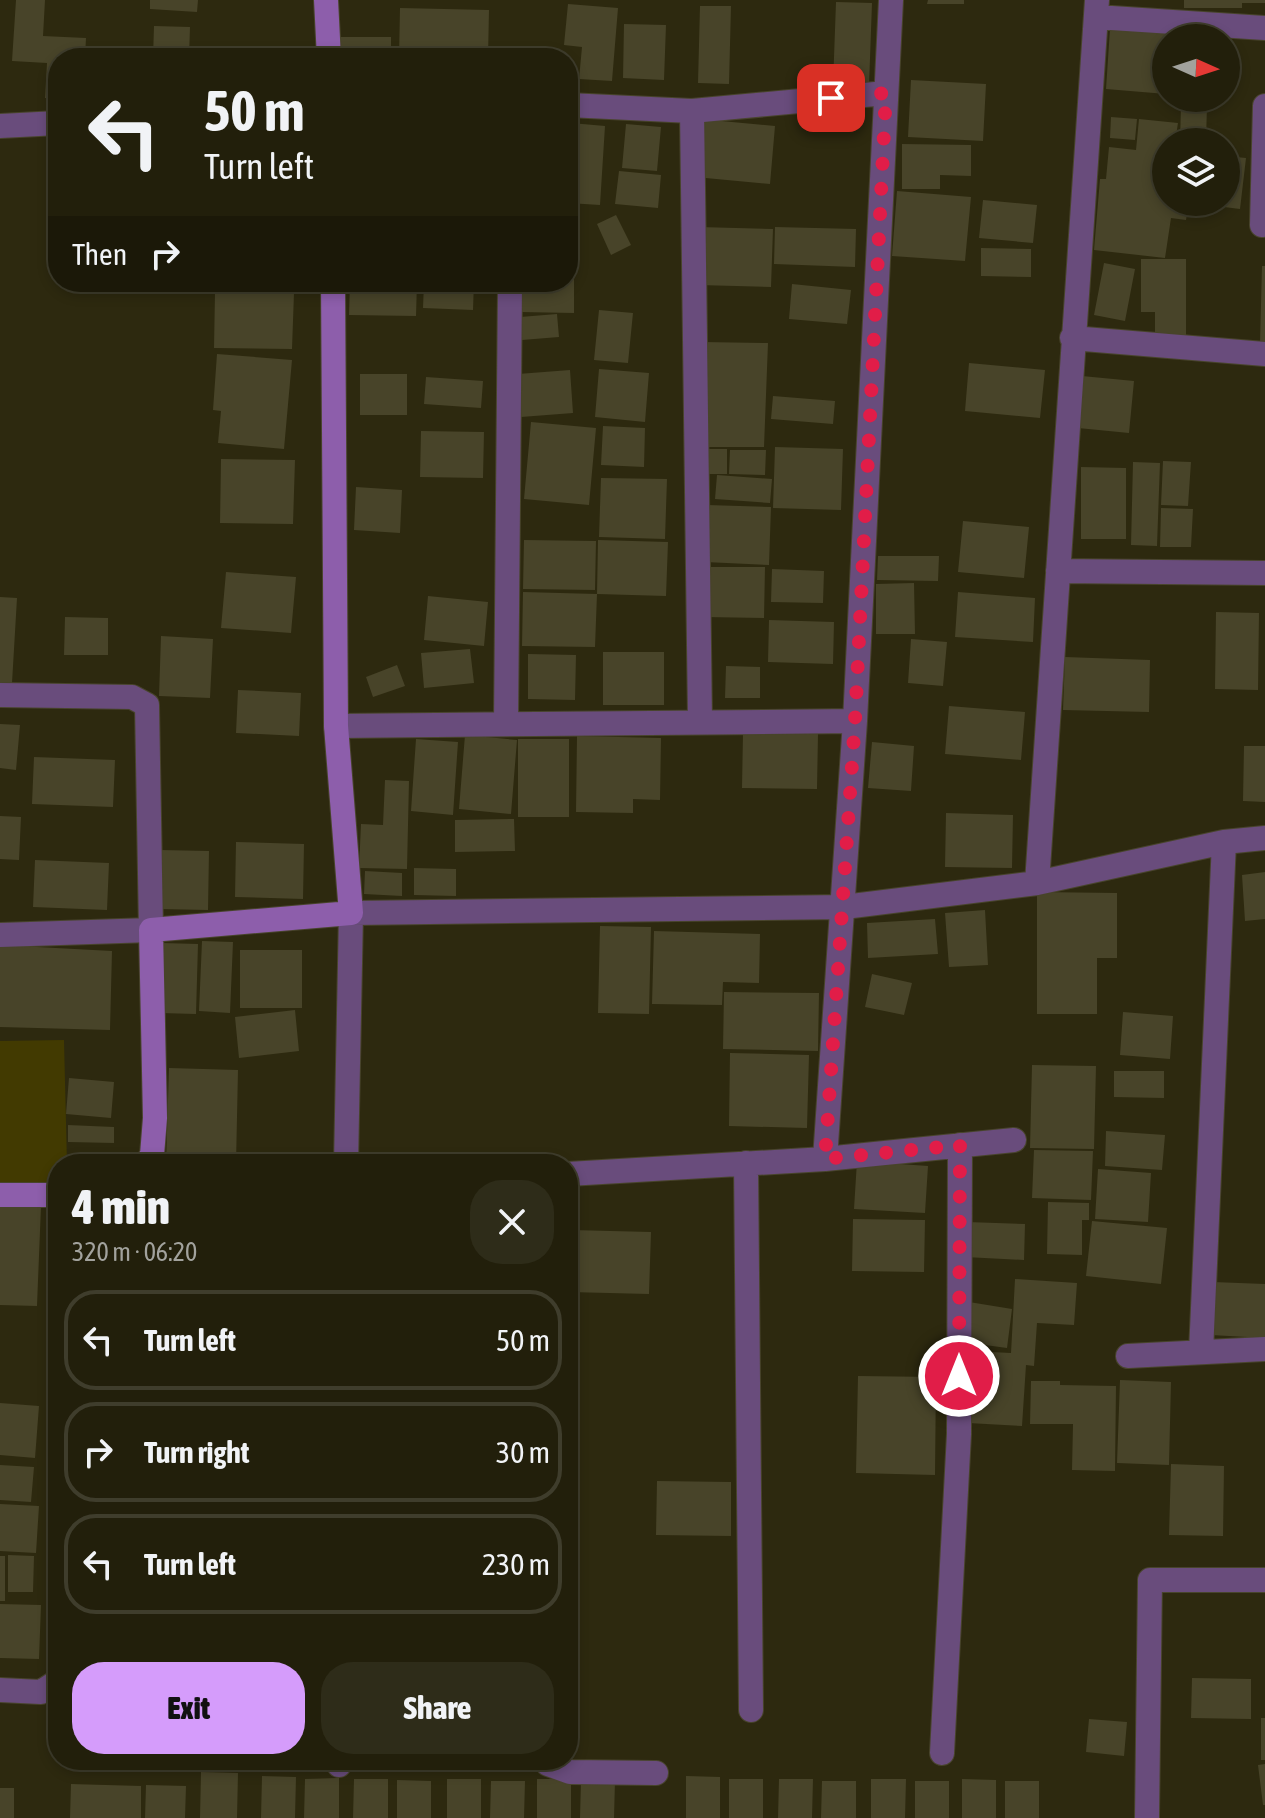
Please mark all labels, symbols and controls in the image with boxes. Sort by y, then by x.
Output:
north arrow [1152,24,1240,112]
map controls [1152,24,1240,216]
pin [797,64,865,132]
icon: arrive [809,76,853,120]
text: 50 m [204,79,305,143]
icon: left [72,80,176,184]
button: layers [1152,128,1240,216]
text: Turn left [204,145,314,187]
icon: right [143,232,187,276]
text: Then [72,237,127,271]
text: 4 min [72,1179,170,1234]
button: close [470,1180,554,1264]
text: 320 m · 06:20 [72,1237,197,1267]
icon: left [76,1318,120,1362]
text: Turn left [144,1323,236,1357]
text: 50 m [496,1323,550,1357]
position arrow [917,1334,1001,1418]
icon: right [76,1430,120,1474]
text: Turn right [144,1435,250,1469]
text: 30 m [496,1435,550,1469]
icon: left [76,1542,120,1586]
text: Turn left [144,1547,236,1581]
text: 230 m [482,1547,550,1581]
button: Exit [72,1662,305,1754]
button: Share [321,1662,554,1754]

